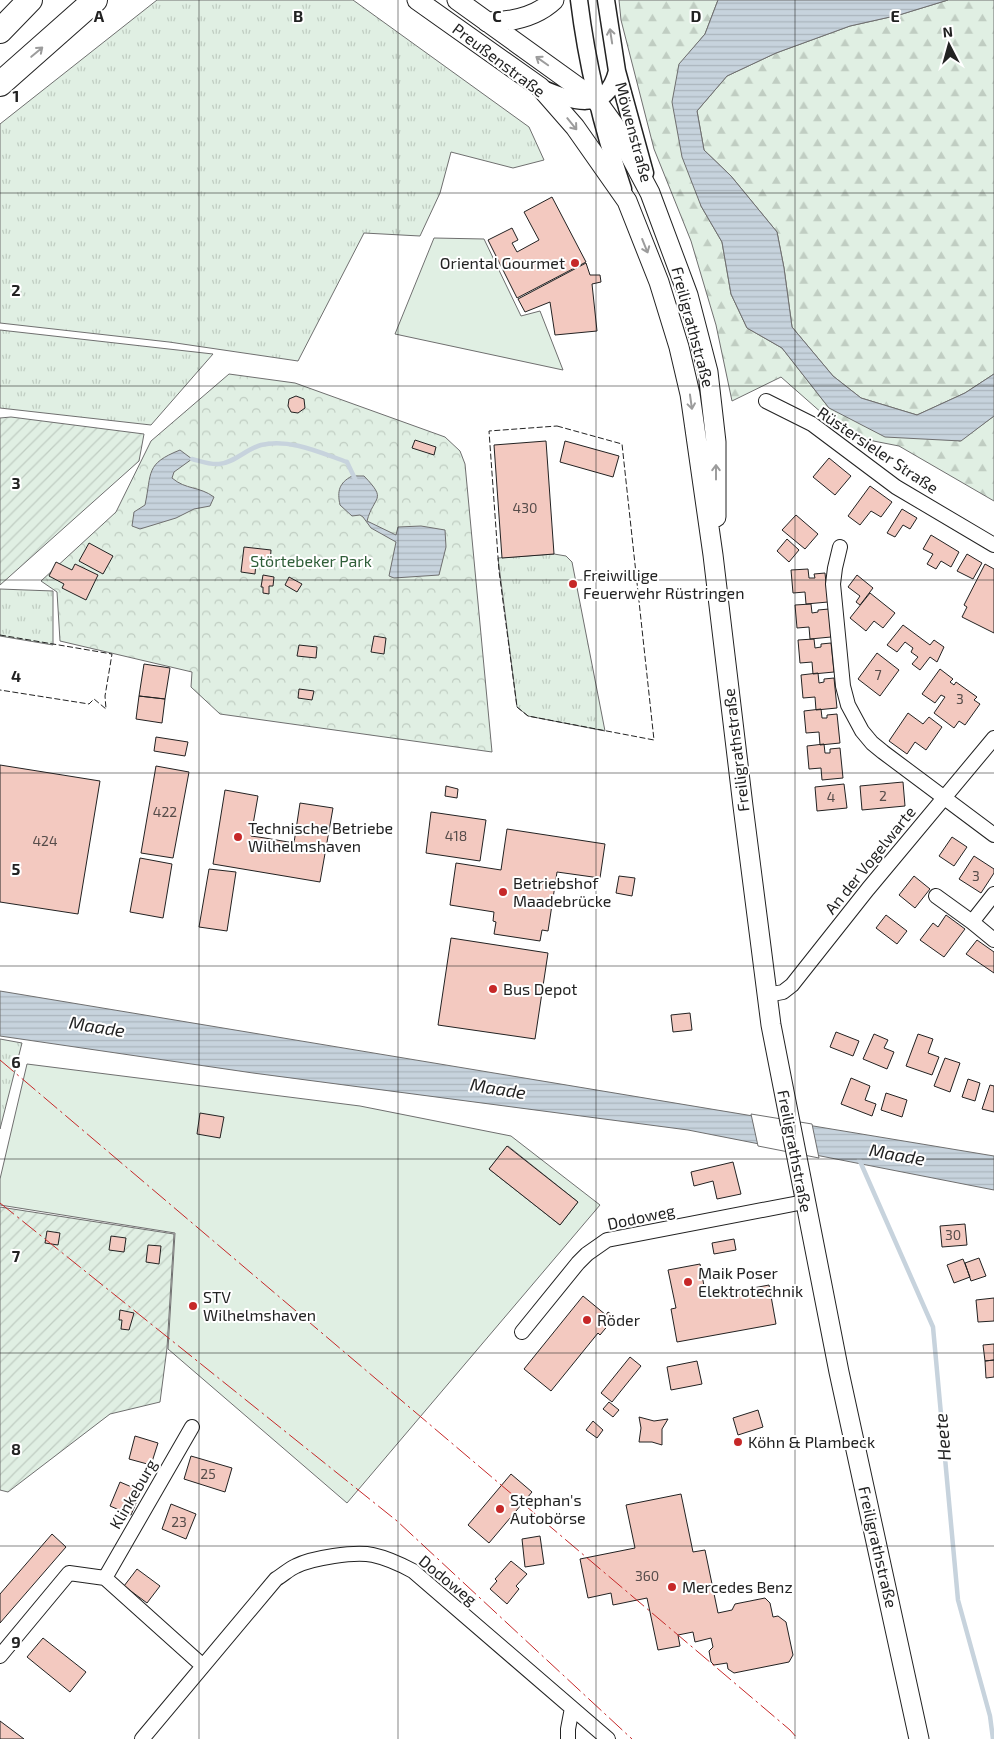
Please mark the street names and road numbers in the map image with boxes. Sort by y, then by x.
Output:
street label: Preußenstraße [449,19,549,101]
street label: Möwenstraße [612,80,657,184]
street label: Freiligrathstraße [668,264,719,389]
street label: Rüstersieler Straße [814,402,942,497]
street label: Freiligrathstraße [719,687,753,813]
street label: An der Vogelwarte [820,802,919,917]
street label: Freiligrathstraße [774,1088,817,1214]
street label: Dodoweg [605,1200,676,1233]
street label: Klinkeburg [105,1455,160,1532]
street label: Freiligrathstraße [855,1484,902,1610]
street label: Dodoweg [416,1551,481,1609]

